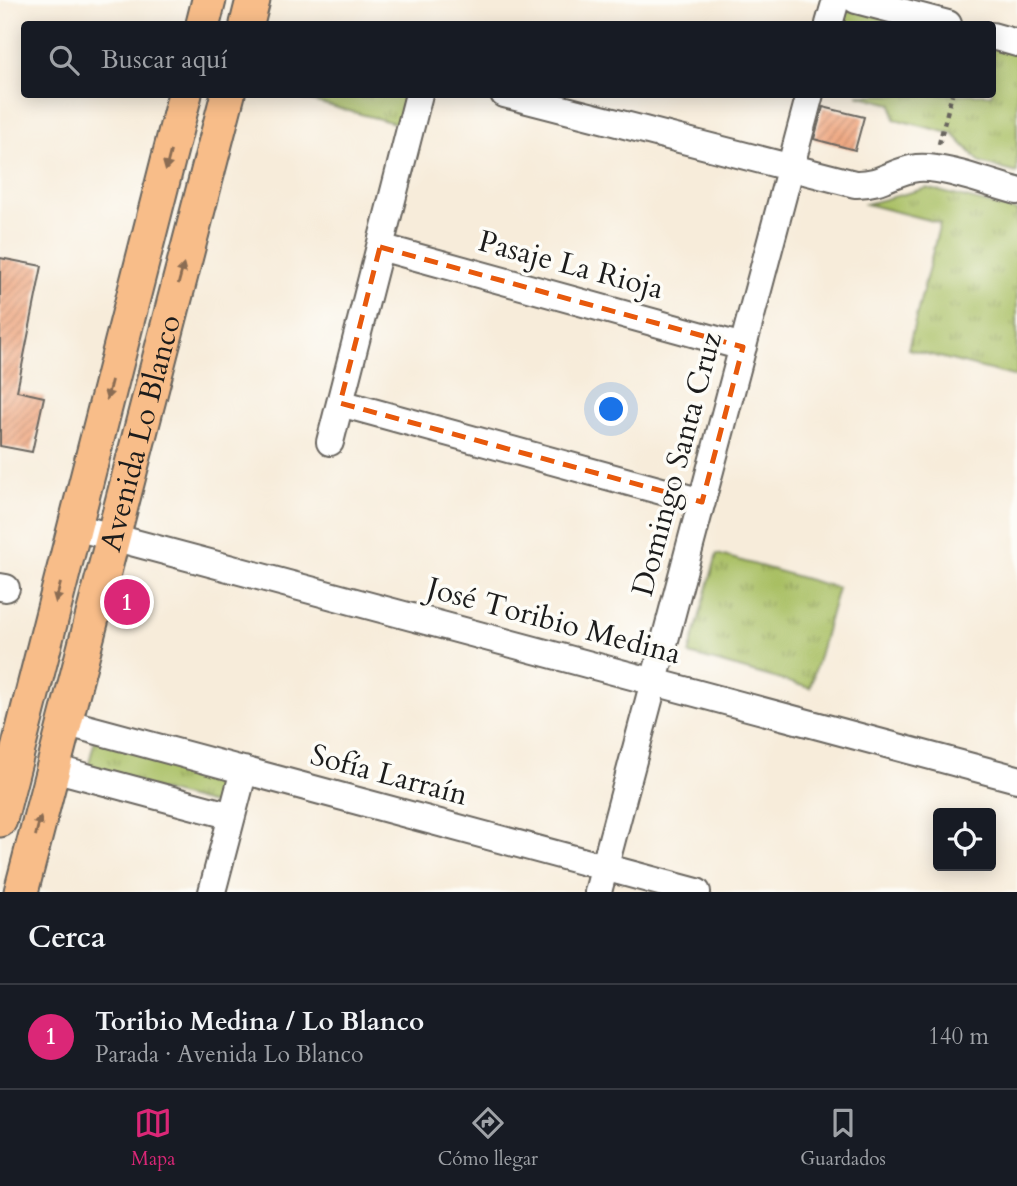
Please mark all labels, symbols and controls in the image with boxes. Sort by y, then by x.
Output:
search box [21,21,996,98]
icon: search [45,41,83,79]
text: Buscar aquí [101,42,228,77]
one-way arrow [162,150,173,172]
street label: Pasaje La Rioja [474,221,668,309]
one-way arrow [176,262,187,284]
street label: Avenida Lo Blanco [90,310,190,556]
street label: Domingo Santa Cruz [622,327,732,601]
one-way arrow [103,379,114,401]
your location [594,392,628,426]
street label: José Toribio Medina [419,566,685,675]
pin: 1 [104,576,150,628]
one-way arrow [52,583,63,605]
street label: Sofía Larraín [306,734,472,816]
map controls [933,808,996,871]
button: locate [933,808,996,871]
one-way arrow [33,815,44,837]
text: Cerca [28,917,106,958]
text: Toribio Medina / Lo Blanco [95,1004,424,1039]
text: 1 [45,1021,57,1052]
text: 140 m [928,1021,989,1052]
text: Parada · Avenida Lo Blanco [95,1039,364,1070]
tab: Mapa [131,1104,176,1172]
tab: Cómo llegar [438,1104,538,1172]
tab: Guardados [800,1104,886,1172]

